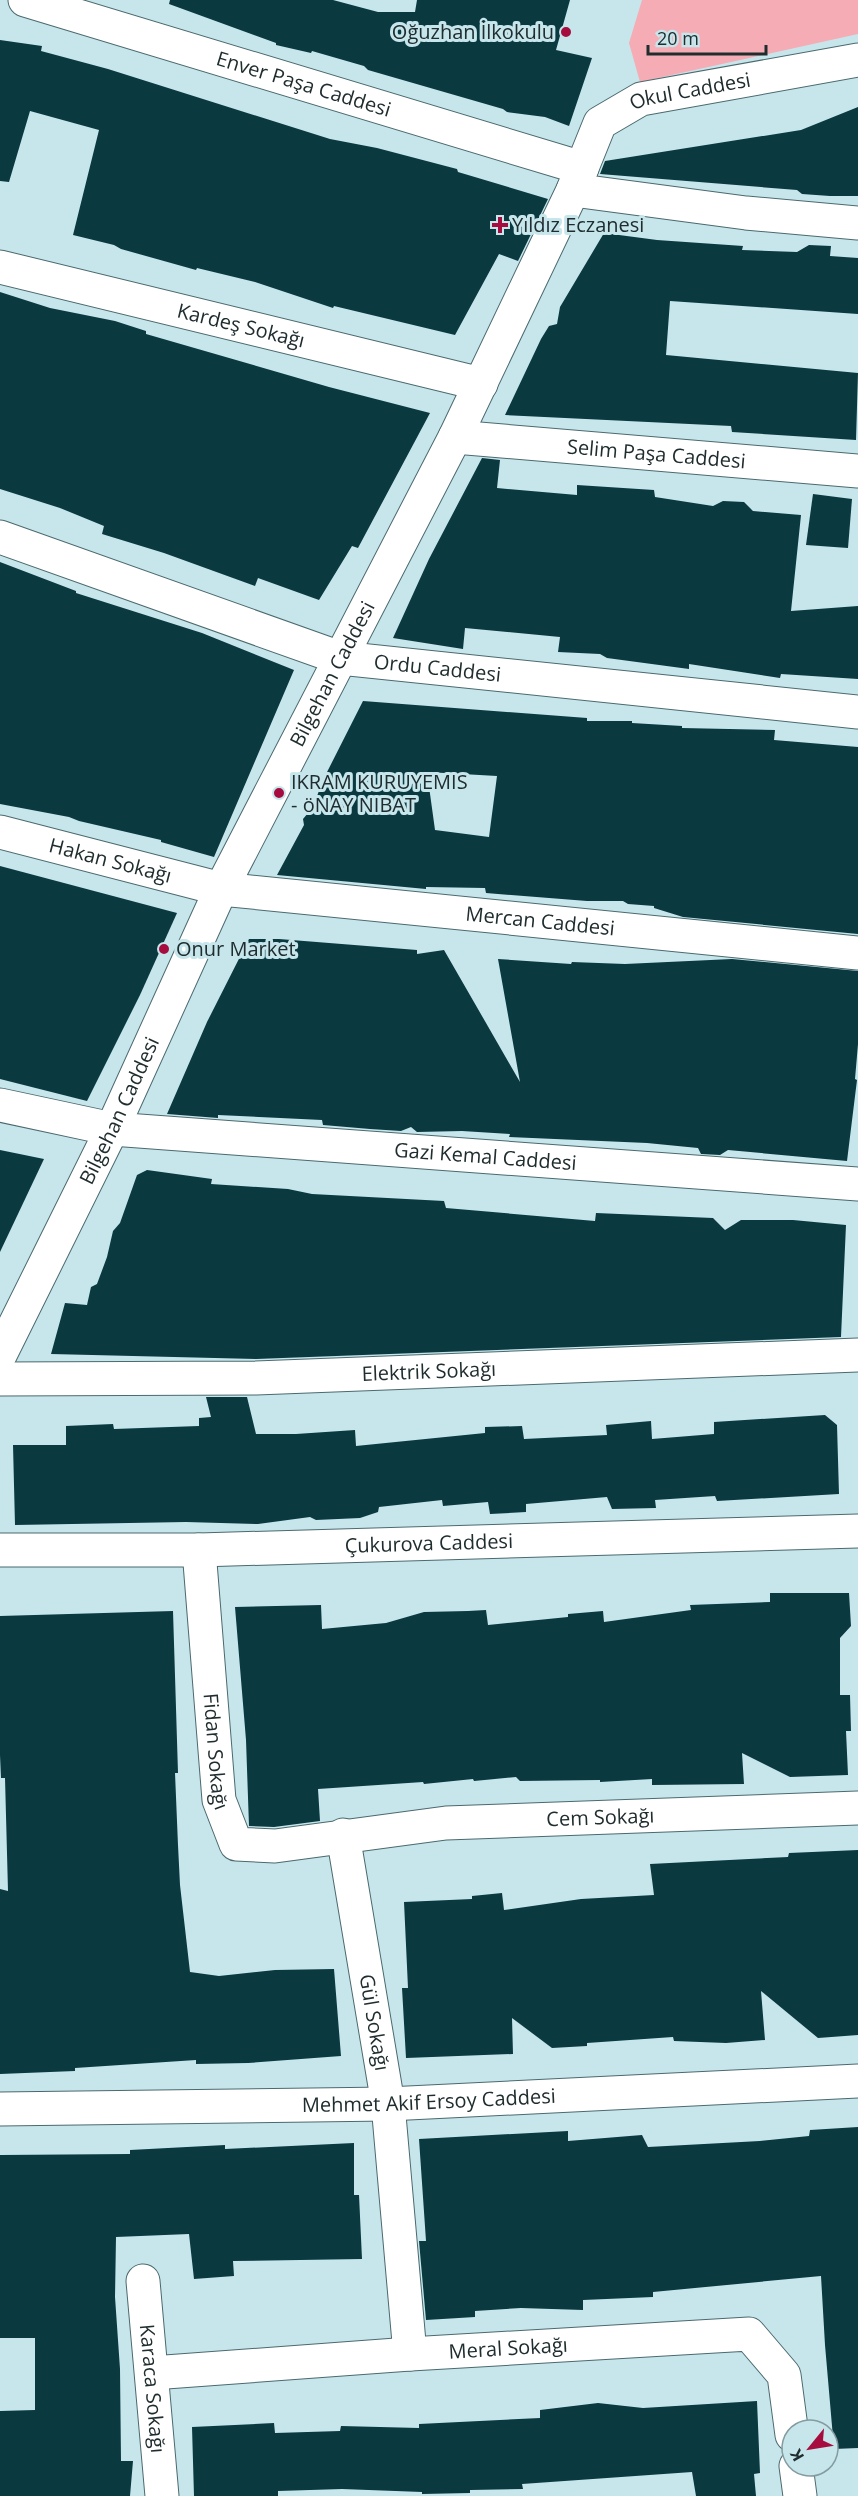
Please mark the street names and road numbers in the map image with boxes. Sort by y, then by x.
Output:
street label: Enver Paşa Caddesi [213,44,394,123]
street label: Okul Caddesi [624,66,753,116]
street label: Kardeş Sokağı [175,297,308,354]
street label: Selim Paşa Caddesi [566,433,747,474]
street label: Bilgehan Caddesi [283,596,381,751]
street label: Ordu Caddesi [373,648,502,688]
street label: Hakan Sokağı [46,831,175,889]
street label: Mercan Caddesi [464,900,616,941]
street label: Bilgehan Caddesi [73,1032,165,1189]
street label: Gazi Kemal Caddesi [393,1136,578,1176]
street label: Elektrik Sokağı [361,1355,497,1387]
street label: Çukurova Caddesi [344,1527,513,1559]
street label: Fidan Sokağı [197,1692,236,1814]
street label: Cem Sokağı [546,1801,655,1832]
street label: Gül Sokağı [353,1972,396,2073]
street label: Mehmet Akif Ersoy Caddesi [302,2082,556,2118]
street label: Karaca Sokağı [134,2323,172,2454]
street label: Meral Sokağı [448,2331,568,2365]

